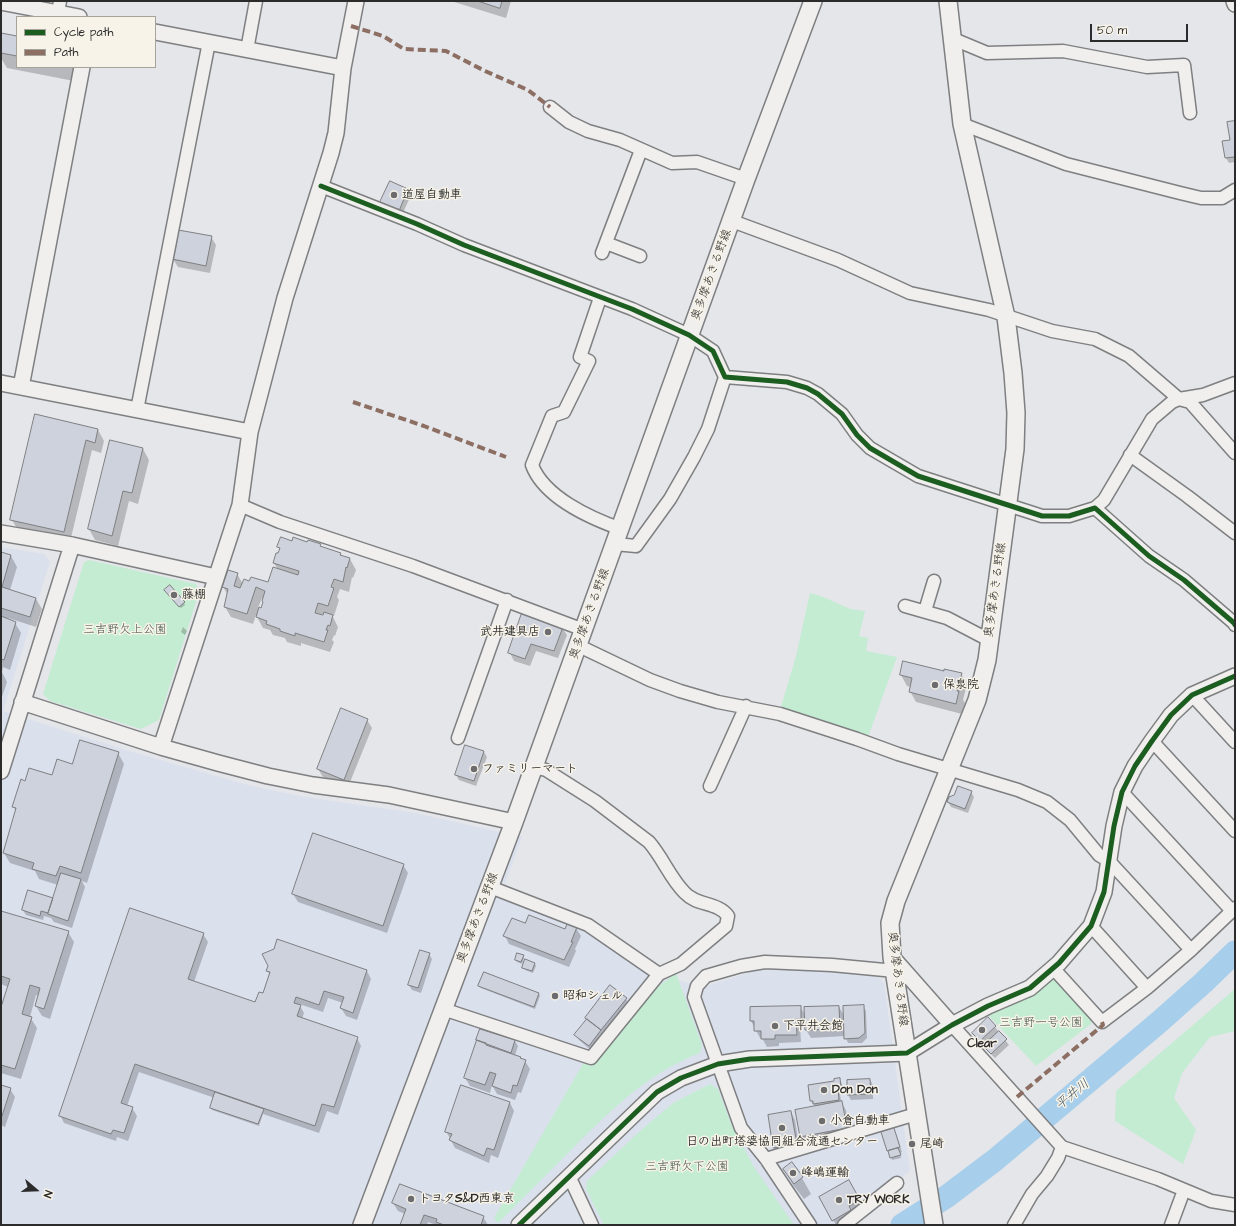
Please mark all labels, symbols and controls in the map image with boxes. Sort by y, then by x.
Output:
legend [16,16,156,68]
scale bar [1092,16,1190,42]
text: 50 m [1097,22,1127,39]
text: Cycle path [54,24,113,41]
text: Path [54,44,79,61]
place label: 道屋自動車 [402,188,462,202]
marker: 道屋自動車 [389,190,399,200]
street label: 奥多摩あきる野線 [689,227,735,323]
street label: 奥多摩あきる野線 [982,541,1010,639]
street label: 奥多摩あきる野線 [567,566,613,662]
place label: 藤棚 [182,588,206,602]
marker: 藤棚 [169,590,179,600]
park label: 三吉野欠上公園 [83,623,167,637]
place label: 武井建具店 [480,625,540,639]
marker: 武井建具店 [543,627,553,637]
place label: 保泉院 [943,678,979,692]
marker: 保泉院 [930,680,940,690]
place label: ファミリーマート [482,762,578,776]
marker: ファミリーマート [469,764,479,774]
street label: 奥多摩あきる野線 [454,871,502,965]
street label: 奥多摩あきる野線 [884,930,910,1028]
place label: 昭和シェル [563,989,623,1003]
marker: 昭和シェル [550,991,560,1001]
park label: 三吉野一号公園 [999,1016,1083,1030]
place label: 下平井会館 [783,1019,843,1033]
marker: 下平井会館 [770,1021,780,1031]
marker: Clear [977,1025,987,1035]
place label: Clear [967,1037,997,1051]
water label: 平井川 [1053,1076,1093,1114]
place label: Don Don [832,1083,878,1097]
marker: Don Don [819,1085,829,1095]
place label: 小倉自動車 [830,1114,890,1128]
marker: 小倉自動車 [817,1116,827,1126]
marker: 日の出町塔婆協同組合流通センター [777,1123,787,1133]
place label: 日の出町塔婆協同組合流通センター [686,1135,878,1149]
place label: 尾崎 [920,1137,944,1151]
marker: 尾崎 [907,1139,917,1149]
park label: 三吉野欠下公園 [645,1160,729,1174]
place label: 峰嶋運輸 [801,1166,849,1180]
marker: 峰嶋運輸 [788,1168,798,1178]
north arrow [16,1170,56,1210]
text: N [40,1188,56,1200]
place label: トヨタS&D西東京 [419,1192,515,1206]
place label: TRY WORK [847,1193,909,1207]
marker: トヨタS&D西東京 [406,1194,416,1204]
marker: TRY WORK [834,1195,844,1205]

